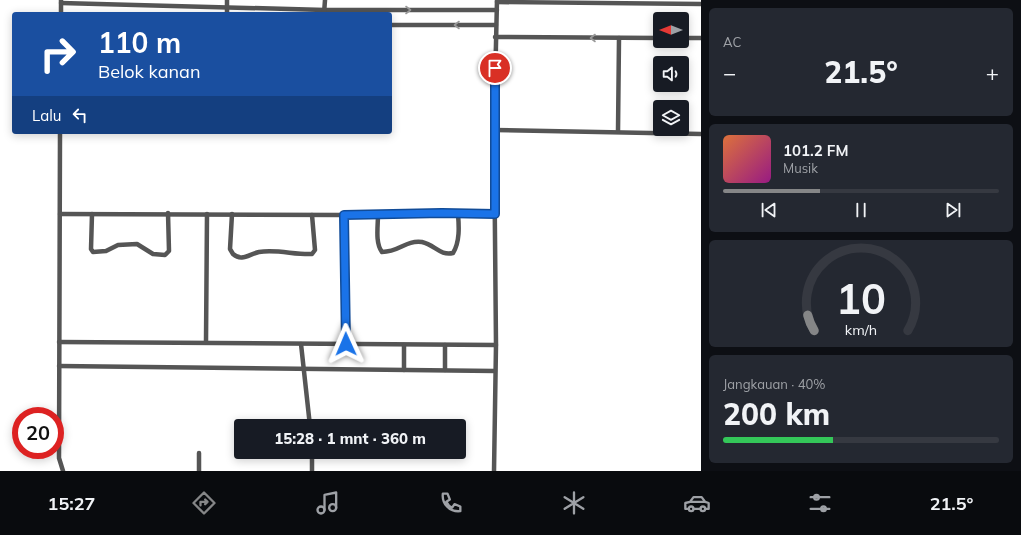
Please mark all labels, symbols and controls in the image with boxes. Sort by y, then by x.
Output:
one-way arrow [405,6,411,14]
north arrow [653,12,689,48]
map controls [653,12,689,136]
one-way arrow [454,21,460,29]
text: 110 m [98,25,181,60]
icon: right [32,28,84,80]
one-way arrow [590,34,596,42]
text: AC [723,34,741,50]
pin [478,51,512,85]
text: 21.5° [824,53,898,91]
button: sound [653,56,689,92]
icon: arrive [484,57,506,79]
text: − [723,59,736,87]
text: + [986,59,999,87]
text: Belok kanan [98,60,200,83]
button: layers [653,100,689,136]
icon: left [69,104,91,126]
text: Lalu [32,106,61,125]
text: 101.2 FM [783,141,848,160]
text: Musik [783,160,818,176]
icon: previous [758,199,780,221]
icon: pause [850,199,872,221]
icon: next [942,199,964,221]
text: 10 [836,272,886,324]
text: km/h [845,321,877,339]
position arrow [325,323,367,365]
text: Jangkauan · 40% [723,376,825,392]
text: 200 km [723,395,830,433]
speed limit sign: 20 [12,407,64,459]
text: 15:28 · 1 mnt · 360 m [274,429,426,448]
icon: directions [190,489,218,517]
icon: music [314,489,342,517]
icon: phone [437,489,465,517]
icon: climate [560,489,588,517]
icon: car [683,489,711,517]
icon: filters [806,489,834,517]
text: 15:27 [48,492,95,515]
text: 21.5° [930,492,973,515]

